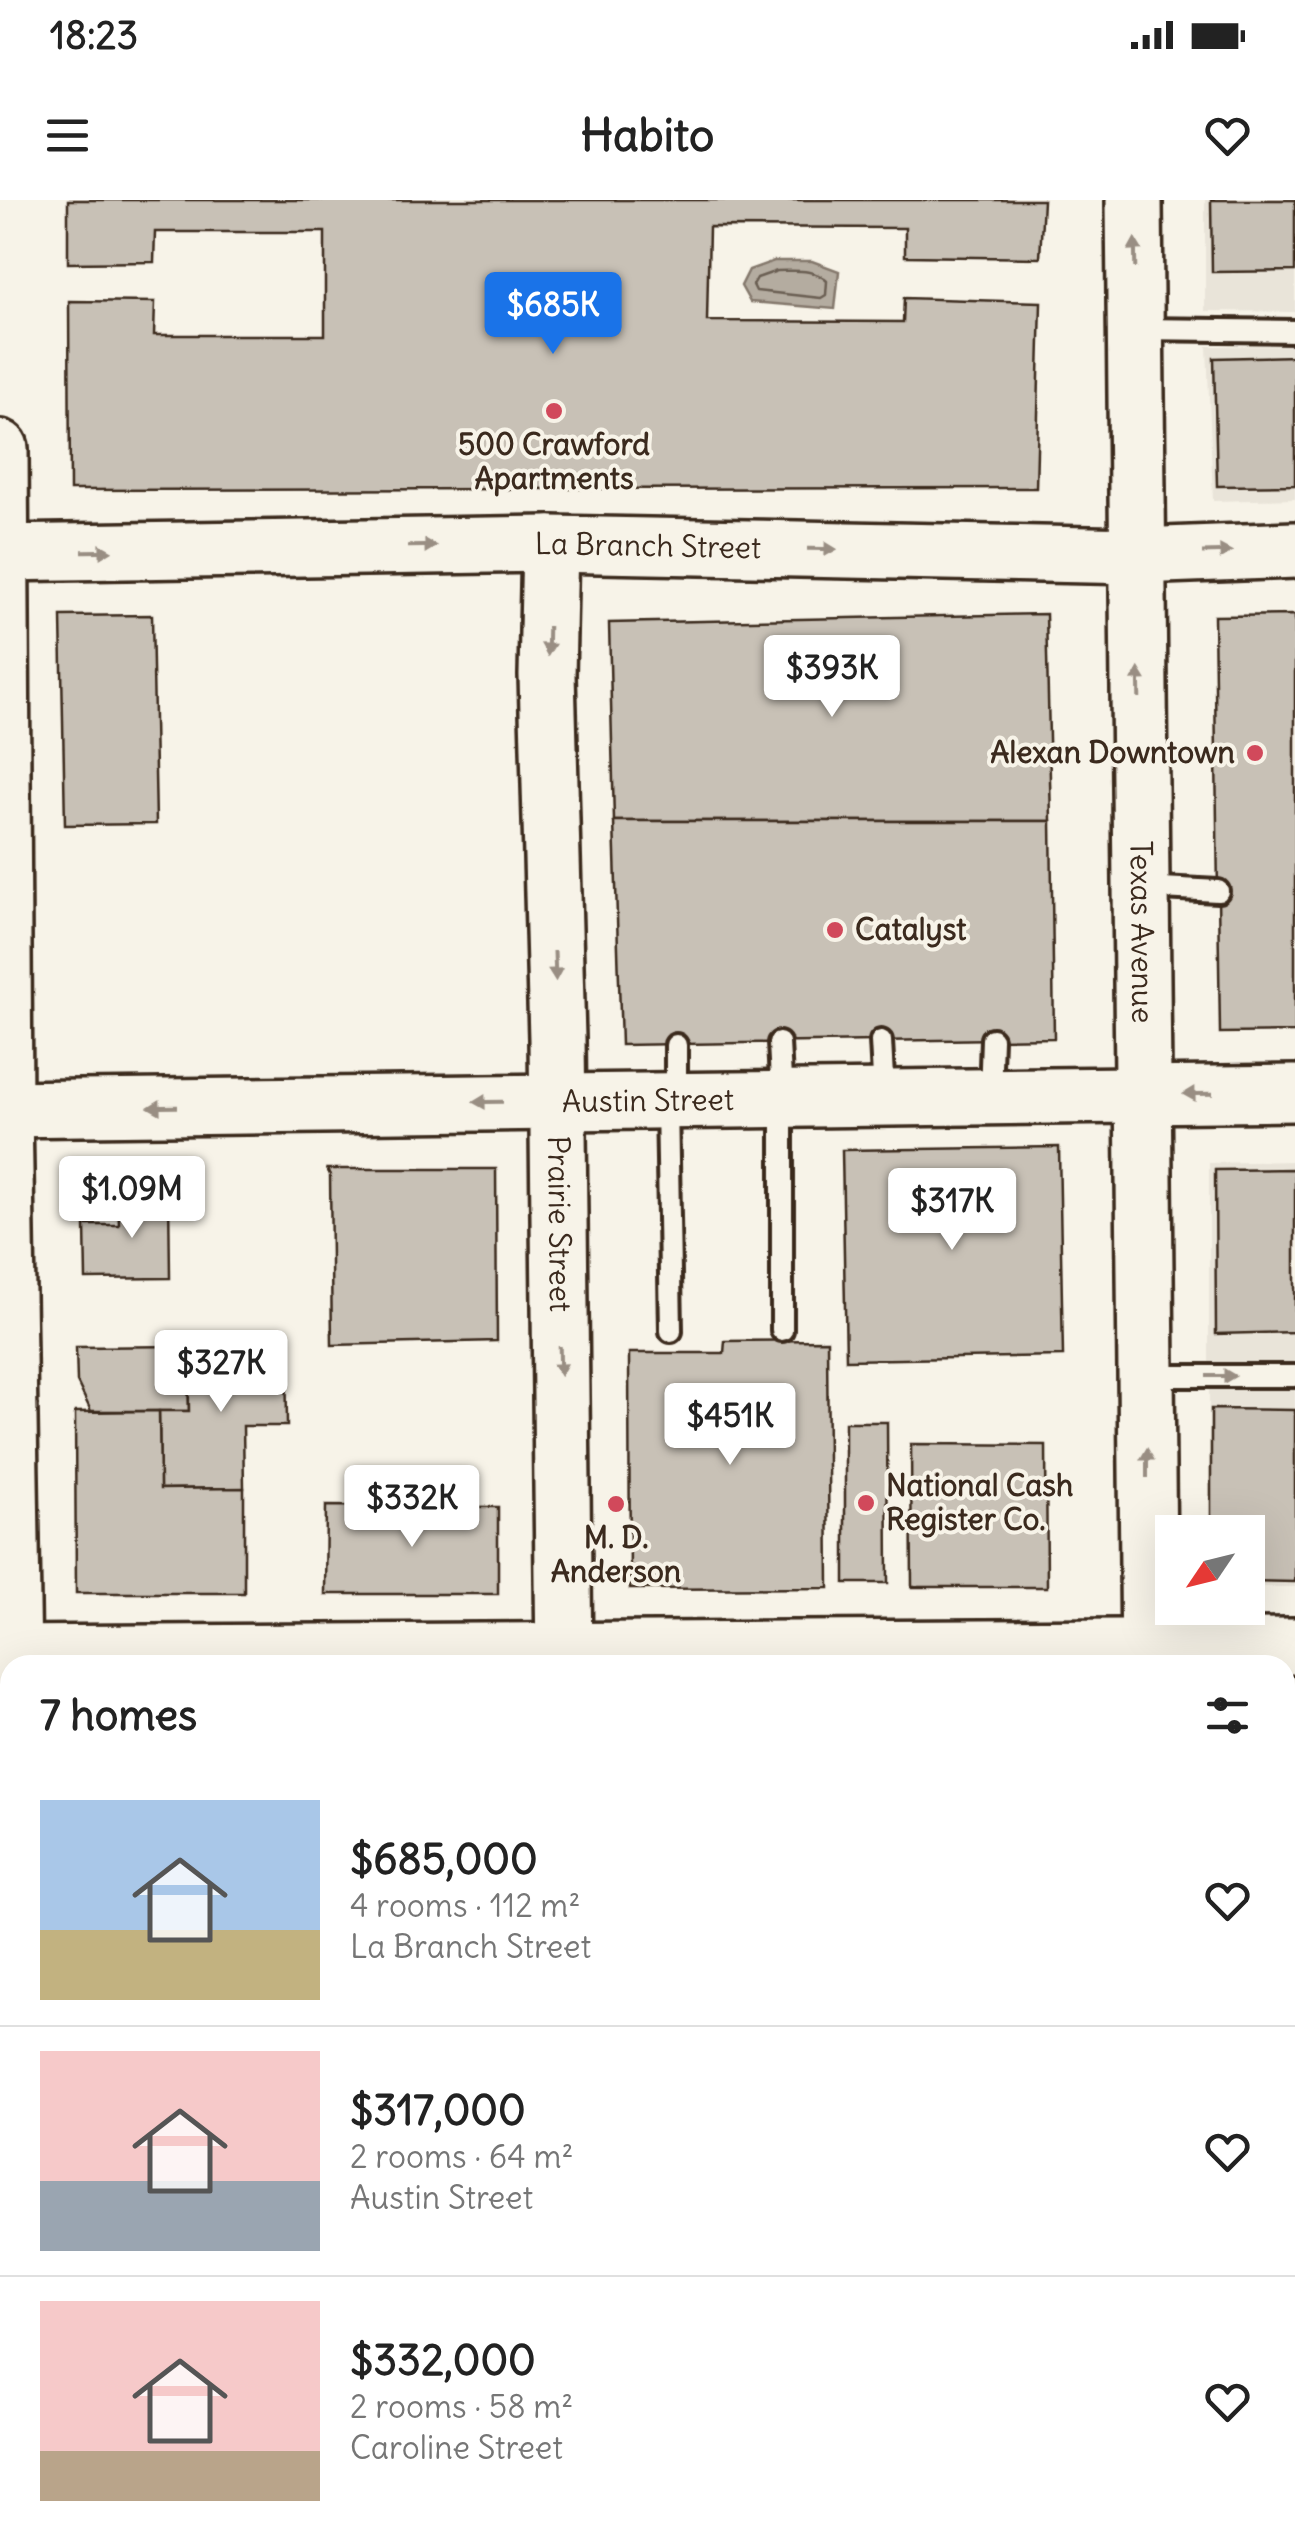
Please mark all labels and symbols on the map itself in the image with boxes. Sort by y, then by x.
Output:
one-way arrow [1126,236,1142,268]
pin: $685K [483,272,623,357]
marker: 500 Crawford Apartments [543,400,565,422]
place label: 500 Crawford Apartments [458,425,650,497]
street label: La Branch Street [534,524,761,566]
one-way arrow [407,538,439,554]
one-way arrow [807,542,839,558]
one-way arrow [82,543,114,559]
one-way arrow [1202,544,1234,560]
one-way arrow [540,626,556,658]
pin: $393K [762,635,902,720]
one-way arrow [1131,666,1147,698]
place label: Alexan Downtown [990,733,1235,771]
marker: Alexan Downtown [1244,742,1266,764]
street label: Texas Avenue [1123,840,1162,1023]
place label: Catalyst [855,910,966,948]
marker: Catalyst [824,919,846,941]
one-way arrow [548,951,564,983]
street label: Austin Street [562,1080,734,1120]
one-way arrow [1181,1086,1213,1102]
one-way arrow [471,1094,503,1110]
one-way arrow [146,1099,178,1115]
street label: Prairie Street [540,1135,580,1312]
pin: $1.09M [51,1156,213,1241]
pin: $317K [882,1168,1022,1253]
pin: $327K [151,1330,291,1415]
one-way arrow [552,1346,568,1378]
one-way arrow [1205,1368,1237,1384]
pin: $451K [660,1383,800,1468]
one-way arrow [1139,1446,1155,1478]
pin: $332K [342,1465,482,1550]
place label: National Cash Register Co. [886,1466,1073,1538]
marker: National Cash Register Co. [855,1492,877,1514]
marker: M. D. Anderson [605,1493,627,1515]
north arrow [1155,1515,1265,1625]
place label: M. D. Anderson [551,1518,681,1590]

